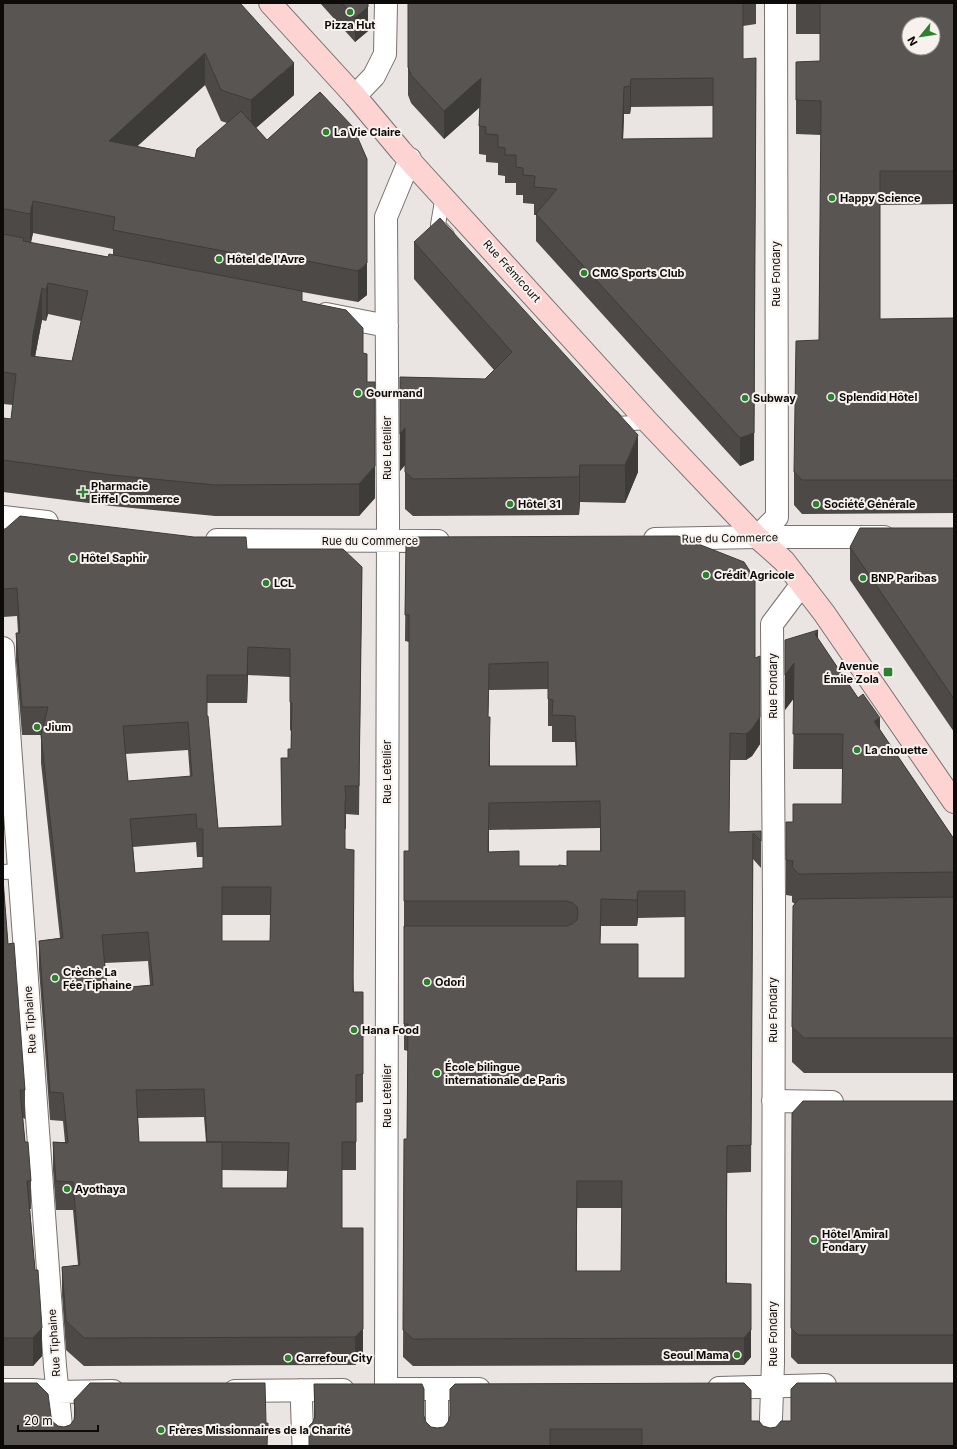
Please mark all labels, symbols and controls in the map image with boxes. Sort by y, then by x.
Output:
marker: Pizza Hut [345,7,355,17]
north arrow [901,16,941,56]
place label: Pizza Hut [325,18,375,32]
text: N [904,34,920,48]
place label: La Vie Claire [334,125,401,139]
marker: La Vie Claire [321,127,331,137]
place label: Happy Science [840,191,921,205]
marker: Happy Science [827,193,837,203]
street label: Rue Frémicourt [480,237,544,305]
street label: Rue Fondary [769,241,783,307]
place label: Hôtel de l'Avre [227,252,305,266]
marker: Hôtel de l'Avre [214,254,224,264]
place label: CMG Sports Club [592,266,685,280]
marker: CMG Sports Club [579,268,589,278]
place label: Gourmand [366,386,423,400]
marker: Gourmand [353,388,363,398]
place label: Splendid Hôtel [839,390,917,404]
place label: Subway [753,391,796,405]
marker: Splendid Hôtel [826,392,836,402]
marker: Subway [740,393,750,403]
street label: Rue Letellier [380,416,394,480]
place label: Pharmacie Eiffel Commerce [91,479,180,506]
marker: Pharmacie Eiffel Commerce [78,487,88,497]
place label: Hôtel 31 [518,497,561,511]
place label: Société Générale [824,497,916,511]
marker: Hôtel 31 [505,499,515,509]
marker: Société Générale [811,499,821,509]
street label: Rue du Commerce [682,530,778,546]
street label: Rue du Commerce [322,534,418,548]
place label: Hôtel Saphir [81,551,147,565]
marker: Hôtel Saphir [68,553,78,563]
place label: Crédit Agricole [714,568,795,582]
marker: Crédit Agricole [701,570,711,580]
place label: BNP Paribas [871,571,937,585]
marker: BNP Paribas [858,573,868,583]
place label: LCL [274,576,294,590]
marker: LCL [261,578,271,588]
street label: Rue Fondary [766,653,780,719]
place label: Avenue Émile Zola [824,659,879,686]
marker: Avenue Émile Zola [882,666,894,678]
place label: Jium [45,720,71,734]
marker: Jium [32,722,42,732]
street label: Rue Letellier [380,740,394,804]
place label: La chouette [865,743,928,757]
marker: La chouette [852,745,862,755]
place label: Crèche La Fée Tiphaine [63,965,132,992]
marker: Crèche La Fée Tiphaine [50,973,60,983]
place label: Odori [435,975,465,989]
marker: Odori [422,977,432,987]
street label: Rue Fondary [766,977,780,1043]
street label: Rue Tiphaine [21,986,39,1054]
place label: Hana Food [362,1023,419,1037]
marker: Hana Food [349,1025,359,1035]
place label: École bilingue internationale de Paris [445,1060,565,1087]
street label: Rue Letellier [380,1064,394,1128]
marker: École bilingue internationale de Paris [432,1068,442,1078]
place label: Ayothaya [75,1182,126,1196]
marker: Ayothaya [62,1184,72,1194]
place label: Hôtel Amiral Fondary [822,1227,888,1254]
marker: Hôtel Amiral Fondary [809,1235,819,1245]
street label: Rue Fondary [766,1301,780,1367]
street label: Rue Tiphaine [45,1309,63,1377]
place label: Seoul Mama [663,1348,729,1362]
marker: Seoul Mama [732,1350,742,1360]
place label: Carrefour City [296,1351,373,1365]
marker: Carrefour City [283,1353,293,1363]
scale bar [18,1407,98,1433]
text: 20 m [24,1413,53,1428]
place label: Frères Missionnaires de la Charité [169,1423,351,1437]
marker: Frères Missionnaires de la Charité [156,1425,166,1435]

